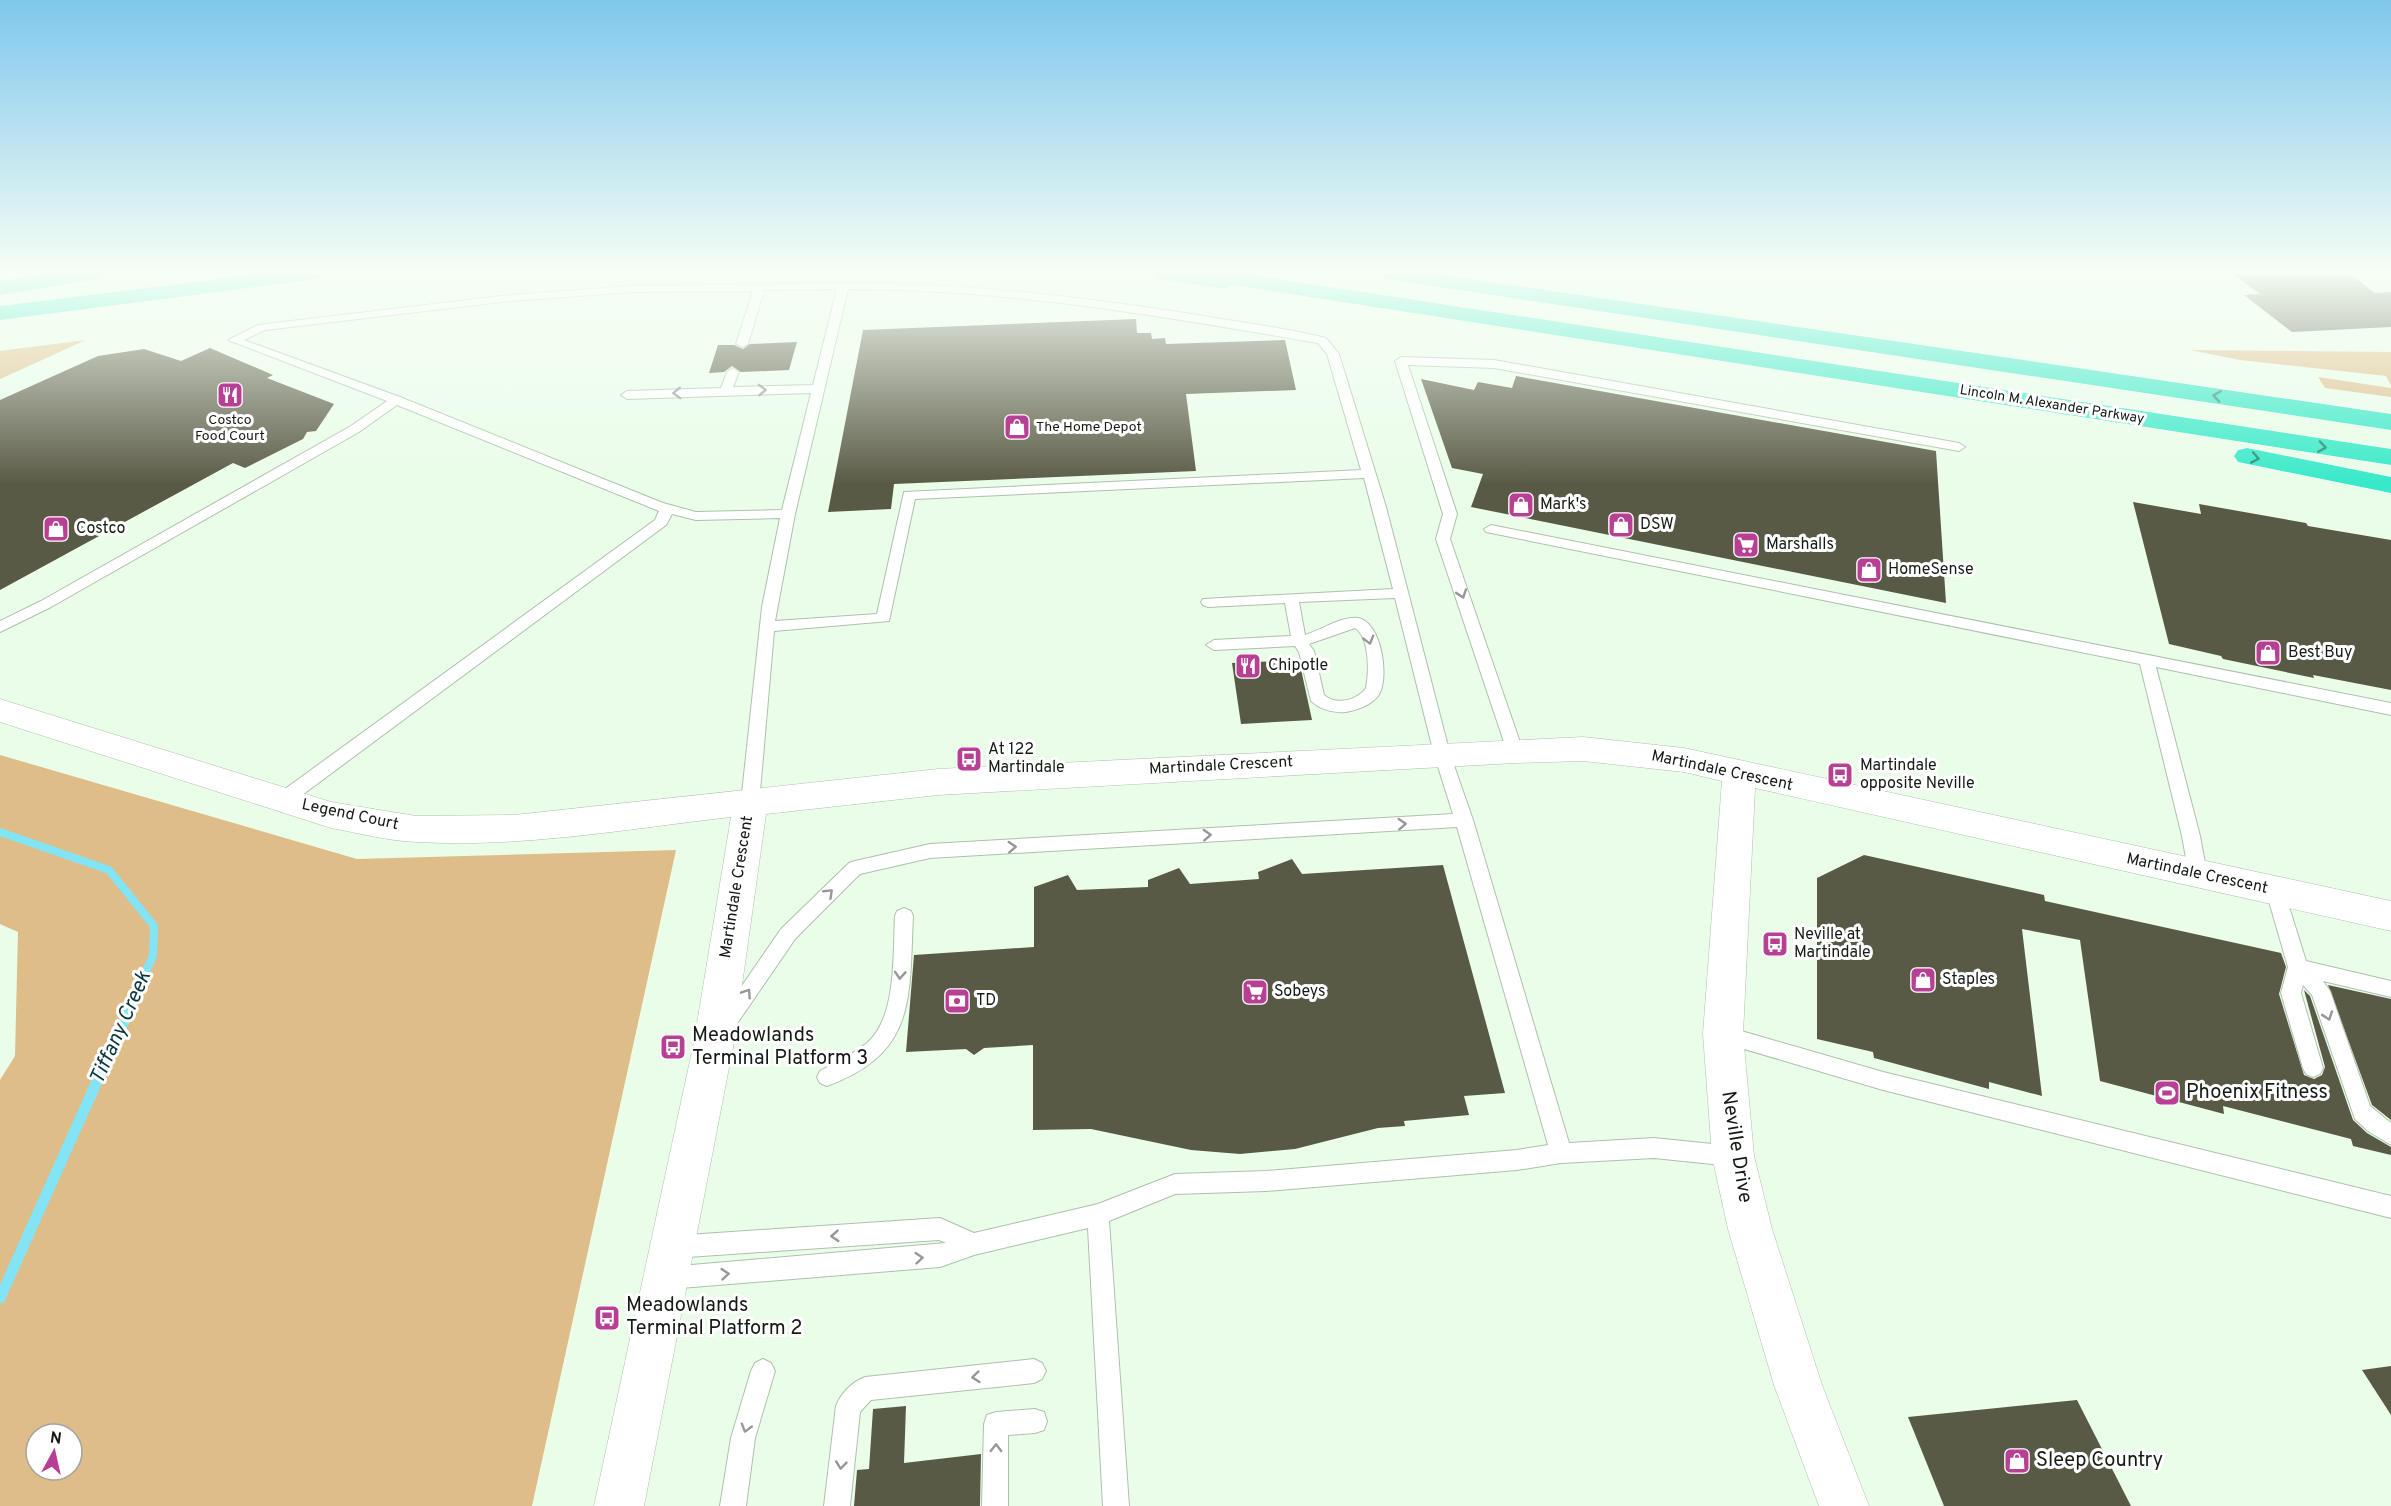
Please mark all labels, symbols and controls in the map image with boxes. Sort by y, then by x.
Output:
restaurant icon: Costco Food Court [215,380,245,410]
street label: Lincoln M. Alexander Parkway [1958,382,2146,428]
one-way arrow [758,384,767,396]
one-way arrow [672,387,681,400]
one-way arrow [2213,391,2222,403]
place label: Costco Food Court [195,412,265,445]
shop icon: The Home Depot [1002,412,1032,442]
place label: The Home Depot [1036,419,1142,436]
one-way arrow [2317,440,2326,452]
one-way arrow [2250,451,2260,464]
shop icon: Mark's [1506,490,1536,520]
place label: Mark's [1540,495,1587,515]
shop icon: DSW [1606,510,1636,540]
shop icon: Costco [41,514,71,544]
place label: DSW [1640,515,1674,535]
place label: Costco [76,519,126,539]
supermarket icon: Marshalls [1731,530,1761,560]
place label: Marshalls [1766,535,1834,555]
shop icon: HomeSense [1854,555,1884,585]
place label: HomeSense [1888,560,1974,580]
one-way arrow [1455,588,1467,599]
one-way arrow [1362,634,1374,645]
shop icon: Best Buy [2253,638,2283,668]
place label: Best Buy [2288,643,2352,663]
restaurant icon: Chipotle [1233,651,1263,681]
place label: Chipotle [1268,656,1328,676]
place label: At 122 Martindale [988,740,1065,778]
bus stop icon: At 122 Martindale [954,744,984,774]
street label: Martindale Crescent [1649,746,1795,796]
street label: Martindale Crescent [1148,752,1294,780]
place label: Martindale opposite Neville [1860,756,1975,794]
bus stop icon: Martindale opposite Neville [1825,760,1855,790]
street label: Legend Court [300,795,400,835]
street label: Martindale Crescent [716,814,758,960]
one-way arrow [1397,817,1406,830]
one-way arrow [1203,829,1212,842]
one-way arrow [1008,840,1017,853]
street label: Martindale Crescent [2124,849,2270,899]
one-way arrow [823,889,833,900]
place label: Neville at Martindale [1794,925,1871,963]
bus stop icon: Neville at Martindale [1760,929,1790,959]
shop icon: Staples [1908,965,1938,995]
water label: Tiffany Creek [84,967,158,1089]
one-way arrow [893,970,906,979]
place label: Staples [1942,970,1995,990]
supermarket icon: Sobeys [1240,977,1270,1007]
place label: Sobeys [1274,982,1325,1002]
bank icon: TD [942,986,972,1016]
one-way arrow [740,989,751,1000]
place label: TD [976,991,996,1011]
one-way arrow [2321,1010,2334,1020]
place label: Meadowlands Terminal Platform 3 [692,1023,868,1072]
bus stop icon: Meadowlands Terminal Platform 3 [658,1032,688,1062]
sports icon: Phoenix Fitness [2152,1078,2182,1108]
place label: Phoenix Fitness [2186,1080,2328,1106]
street label: Neville Drive [1714,1089,1758,1205]
one-way arrow [830,1230,839,1243]
one-way arrow [915,1251,924,1264]
one-way arrow [720,1267,729,1280]
place label: Meadowlands Terminal Platform 2 [626,1293,803,1342]
bus stop icon: Meadowlands Terminal Platform 2 [592,1303,622,1333]
one-way arrow [971,1370,981,1383]
north arrow [24,1422,84,1482]
one-way arrow [741,1422,753,1432]
text: N [49,1428,63,1450]
one-way arrow [989,1443,1002,1452]
shop icon: Sleep Country [2002,1446,2032,1476]
place label: Sleep Country [2036,1448,2163,1474]
one-way arrow [835,1460,848,1469]

